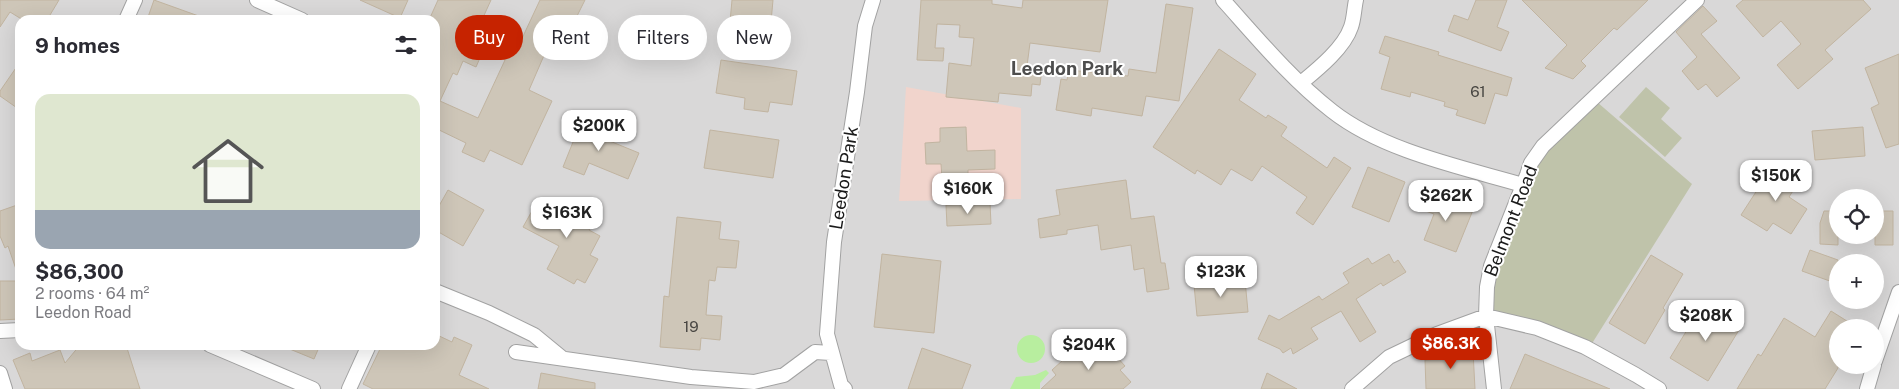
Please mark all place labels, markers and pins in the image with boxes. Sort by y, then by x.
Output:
pin: $200K [564,110,634,152]
pin: $150K [1741,160,1811,202]
pin: $160K [933,172,1003,215]
pin: $262K [1411,180,1481,222]
pin: $163K [532,196,602,239]
pin: $123K [1186,256,1256,298]
pin: $208K [1671,300,1741,342]
pin: $204K [1054,328,1124,371]
pin: $86.3K [1410,328,1492,370]

